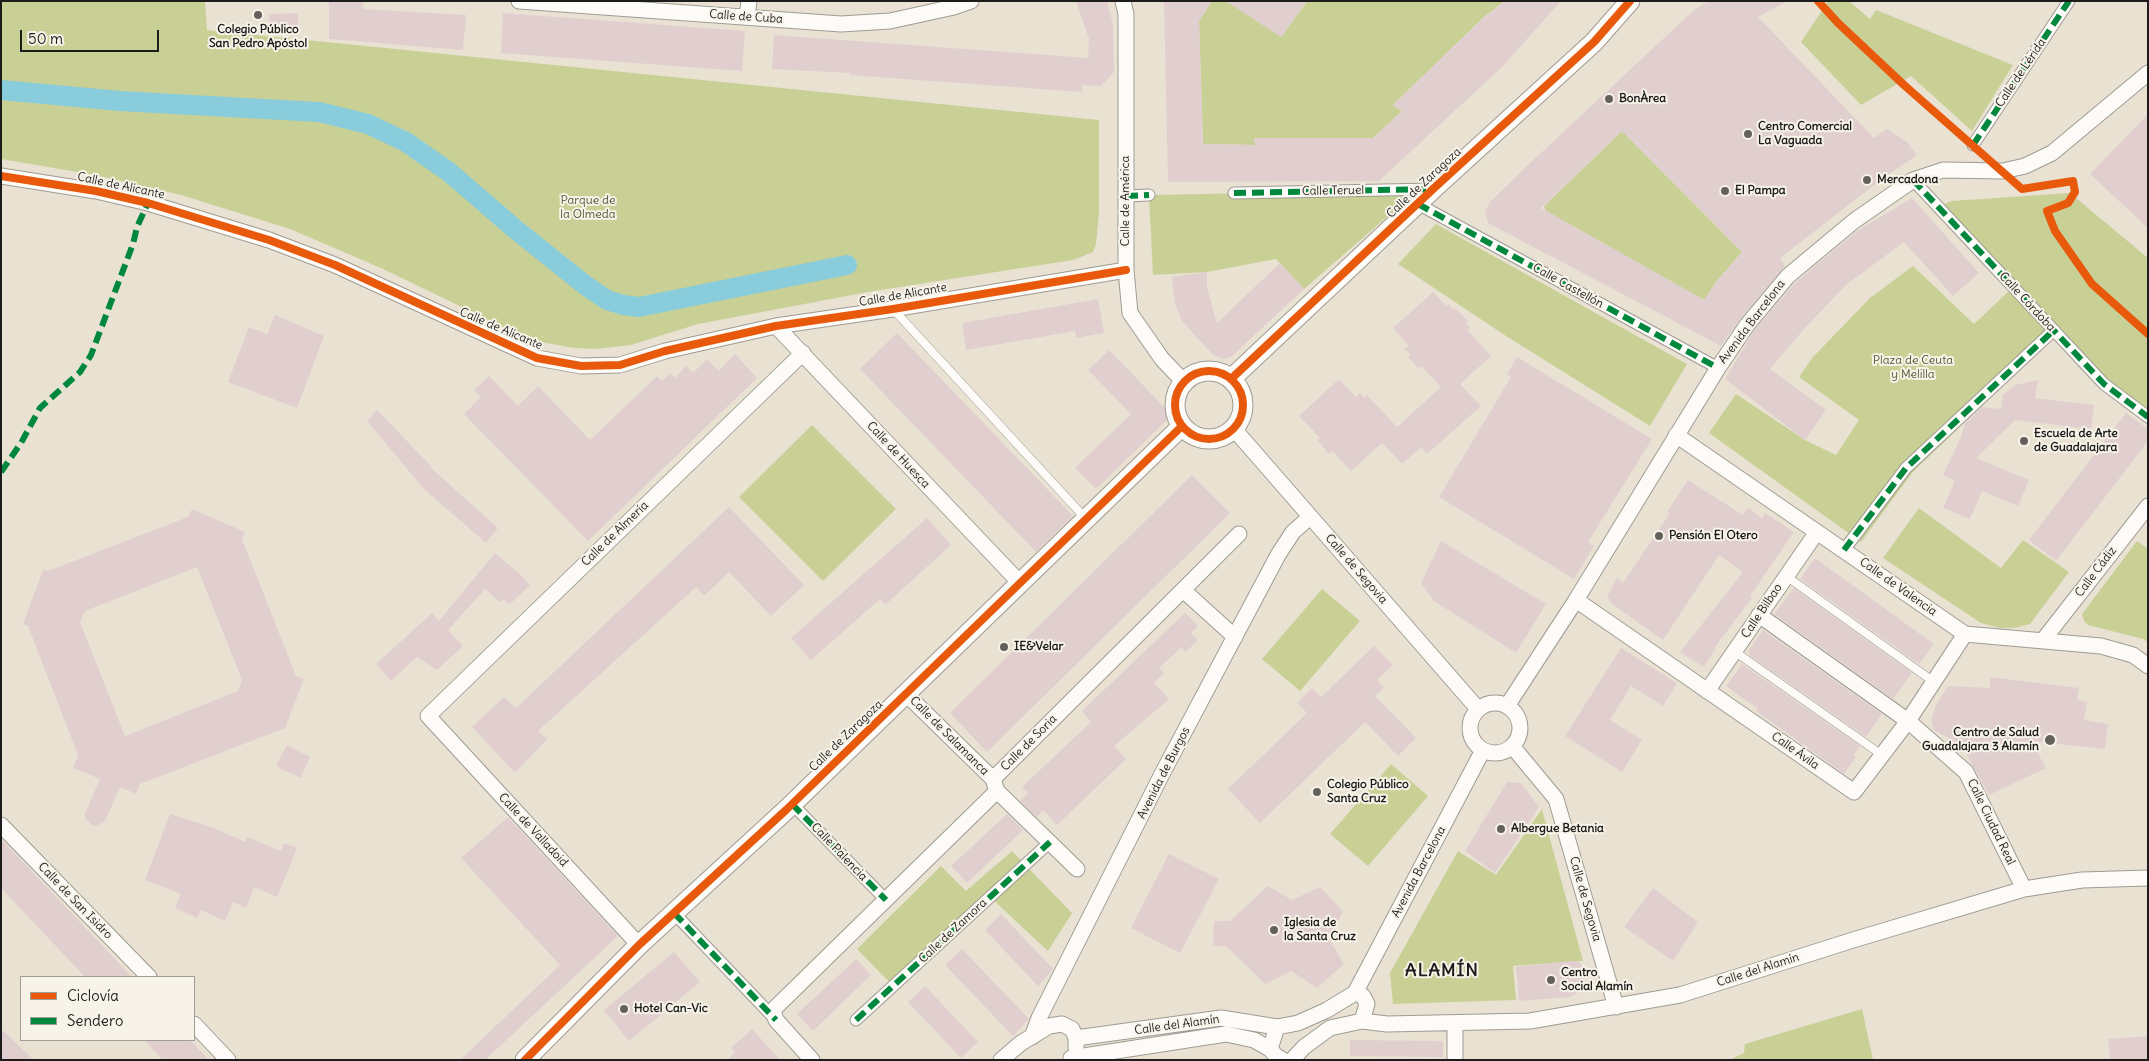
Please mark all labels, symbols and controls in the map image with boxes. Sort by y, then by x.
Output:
street label: Calle de Cuba [709,7,783,27]
marker: Colegio Público San Pedro Apóstol [252,9,264,21]
scale bar [22,20,161,52]
place label: Colegio Público San Pedro Apóstol [209,23,307,51]
text: 50 m [28,29,63,48]
street label: Calle de Lérida [1993,36,2049,110]
place label: BonÀrea [1619,92,1666,106]
marker: BonÀrea [1603,93,1615,105]
place label: Centro Comercial La Vaguada [1758,120,1852,148]
marker: Centro Comercial La Vaguada [1742,128,1754,140]
street label: Calle de Zaragoza [1384,145,1464,221]
street label: Calle de América [1119,156,1133,246]
street label: Calle de Alicante [76,170,166,202]
place label: Mercadona [1877,173,1938,187]
marker: Mercadona [1861,174,1873,186]
street label: Calle Teruel [1302,183,1364,199]
place label: El Pampa [1735,184,1786,198]
marker: El Pampa [1719,185,1731,197]
park label: Parque de la Olmeda [560,194,616,222]
street label: Calle Castellón [1530,261,1606,311]
street label: Calle Córdoba [1996,269,2058,335]
street label: Avenida Barcelona [1716,277,1788,367]
street label: Calle de Alicante [858,280,948,310]
street label: Calle de Alicante [457,305,545,353]
park label: Plaza de Ceuta y Melilla [1873,354,1953,382]
street label: Calle de Huesca [863,419,933,491]
place label: Escuela de Arte de Guadalajara [2034,427,2118,455]
marker: Escuela de Arte de Guadalajara [2018,435,2030,447]
street label: Calle de Almería [579,498,651,570]
place label: Pensión El Otero [1669,529,1758,543]
marker: Pensión El Otero [1653,530,1665,542]
street label: Calle de Segovia [1322,531,1390,607]
street label: Calle Cádiz [2072,544,2120,600]
street label: Calle de Valencia [1856,555,1940,619]
street label: Calle Bilbao [1738,581,1786,641]
place label: IE&Velar [1014,640,1063,654]
marker: IE&Velar [998,641,1010,653]
street label: Calle de Salamanca [906,693,992,779]
street label: Calle de Zaragoza [806,697,886,775]
street label: Calle de Soria [998,712,1060,774]
street label: Avenida de Burgos [1135,725,1193,821]
place label: Centro de Salud Guadalajara 3 Alamín [1922,726,2039,754]
street label: Calle Ávila [1768,729,1822,773]
marker: Centro de Salud Guadalajara 3 Alamín [2043,733,2057,747]
street label: Calle Ciudad Real [1964,777,2018,867]
place label: Colegio Público Santa Cruz [1327,778,1409,806]
marker: Colegio Público Santa Cruz [1311,786,1323,798]
street label: Calle de Valladoid [495,790,571,870]
street label: Calle Palencia [808,820,870,884]
place label: Albergue Betania [1511,822,1604,836]
marker: Albergue Betania [1495,823,1507,835]
street label: Avenida Barcelona [1389,824,1449,920]
street label: Calle de Segovia [1566,855,1604,943]
street label: Calle de San Isidro [35,860,115,942]
street label: Calle de Zamora [916,896,990,966]
place label: Iglesia de la Santa Cruz [1284,916,1356,944]
marker: Iglesia de la Santa Cruz [1268,924,1280,936]
street label: Calle del Alamín [1715,950,1801,990]
district label: ALAMÍN [1404,960,1480,982]
place label: Centro Social Alamín [1561,966,1633,994]
marker: Centro Social Alamín [1545,974,1557,986]
legend [20,976,195,1041]
text: Ciclovía [67,986,119,1005]
place label: Hotel Can-Vic [634,1002,708,1016]
marker: Hotel Can-Vic [618,1003,630,1015]
text: Sendero [67,1011,123,1030]
street label: Calle del Alamín [1134,1012,1220,1038]

